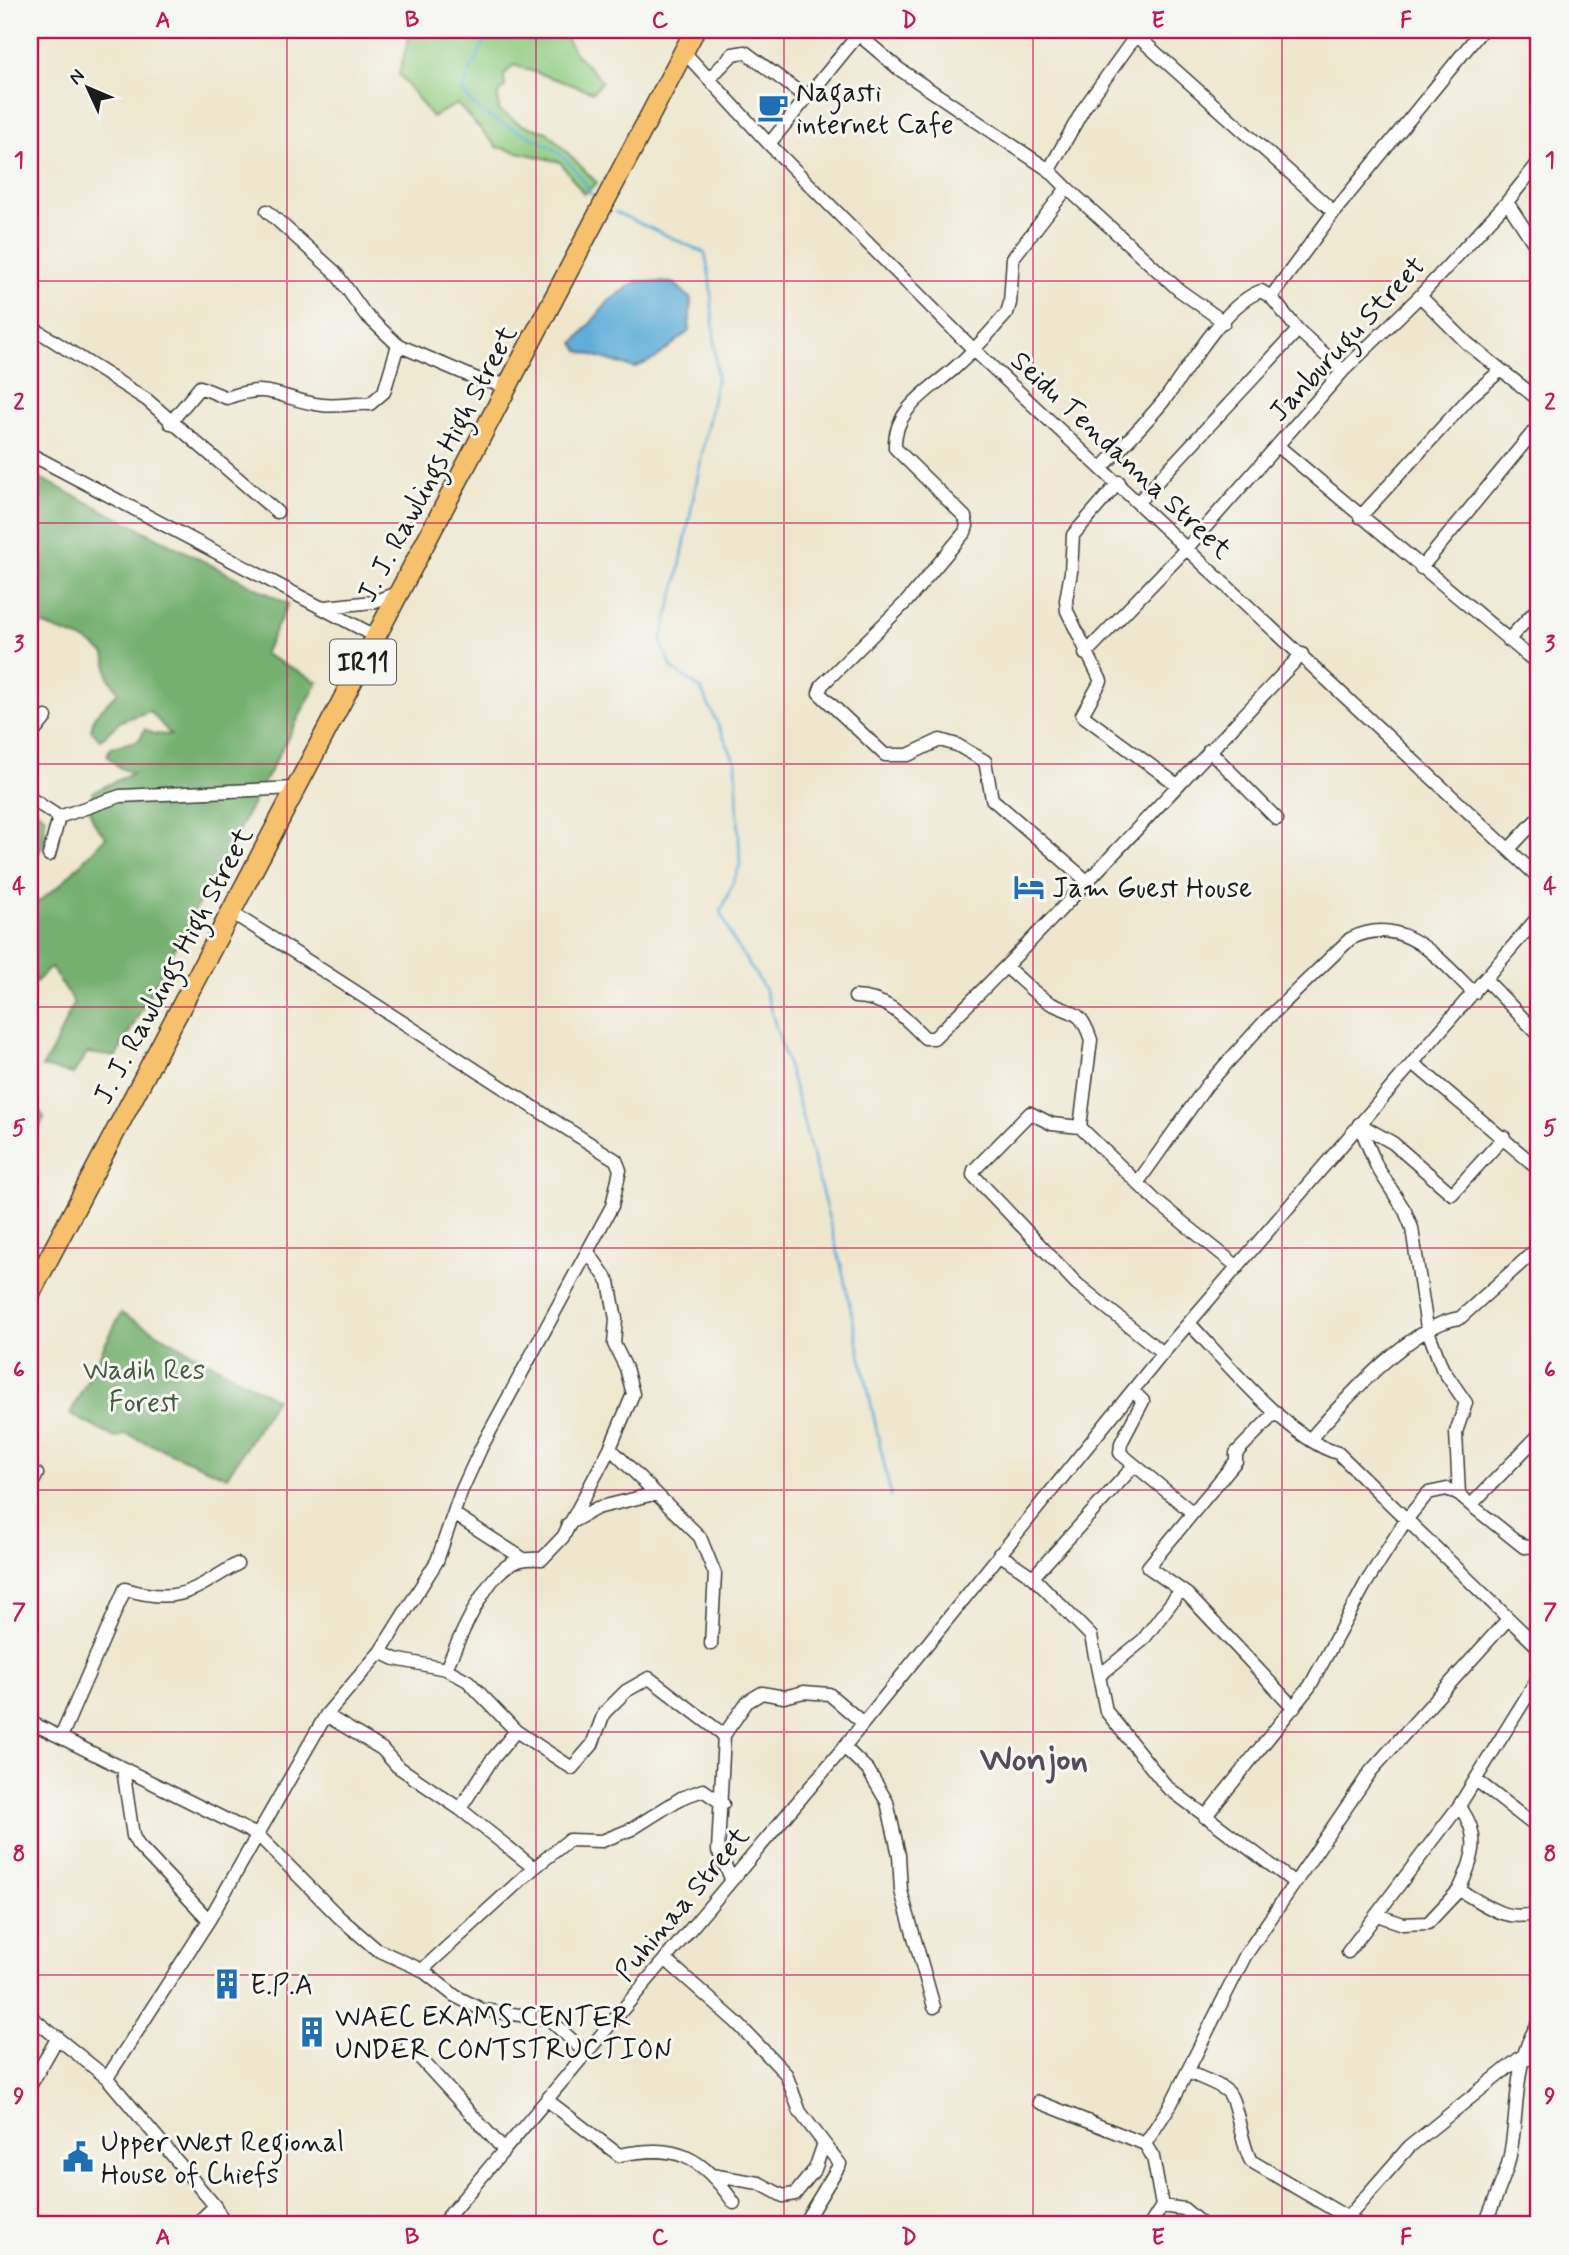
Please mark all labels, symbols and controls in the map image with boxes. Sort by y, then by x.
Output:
text: A [155,6,171,36]
text: B [405,6,420,36]
text: C [652,6,669,36]
text: D [901,6,917,36]
text: E [1151,6,1165,36]
text: F [1400,6,1412,36]
north arrow [52,52,122,122]
text: N [63,64,90,90]
place label: Nagasti internet Cafe [796,75,954,144]
cafe icon: Nagasti internet Cafe [756,90,790,124]
text: 1 [14,146,24,176]
text: 1 [1545,146,1555,176]
street label: Janburugu Street [1261,249,1436,432]
street label: J. J. Rawlings High Street [349,319,530,610]
street label: Seidu Tendanna Street [1002,343,1239,569]
text: 2 [13,388,25,418]
text: 2 [1544,388,1556,418]
text: 3 [14,630,25,660]
text: 3 [1545,630,1556,660]
road number: IR11 [330,640,396,684]
street label: J. J. Rawlings High Street [85,821,266,1112]
hotel icon: Jam Guest House [1012,870,1046,904]
place label: Jam Guest House [1052,871,1252,908]
text: 4 [12,872,26,902]
text: 4 [1543,872,1557,902]
text: 5 [12,1114,26,1144]
text: 5 [1543,1114,1557,1144]
park label: Wadih Res Forest [83,1353,205,1422]
text: 6 [13,1356,25,1386]
text: 6 [1544,1356,1556,1386]
text: 7 [12,1598,26,1628]
text: 7 [1543,1598,1557,1628]
district label: Wonjon [980,1737,1088,1784]
street label: Puhinaa Street [607,1819,759,1990]
text: 8 [13,1840,25,1870]
text: 8 [1544,1840,1556,1870]
building icon: E.P.A [210,1967,244,2001]
place label: E.P.A [250,1968,313,2005]
place label: WAEC EXAMS CENTER UNDER CONTSTRUCTION [335,2000,672,2069]
building icon: WAEC EXAMS CENTER UNDER CONTSTRUCTION [295,2015,329,2049]
text: 9 [13,2082,25,2112]
text: 9 [1544,2082,1556,2112]
place label: Upper West Regional House of Chiefs [101,2125,344,2194]
public building icon: Upper West Regional House of Chiefs [61,2140,95,2174]
text: A [155,2223,171,2253]
text: B [405,2223,420,2253]
text: C [652,2223,669,2253]
text: D [901,2223,917,2253]
text: E [1151,2223,1165,2253]
text: F [1400,2223,1412,2253]

